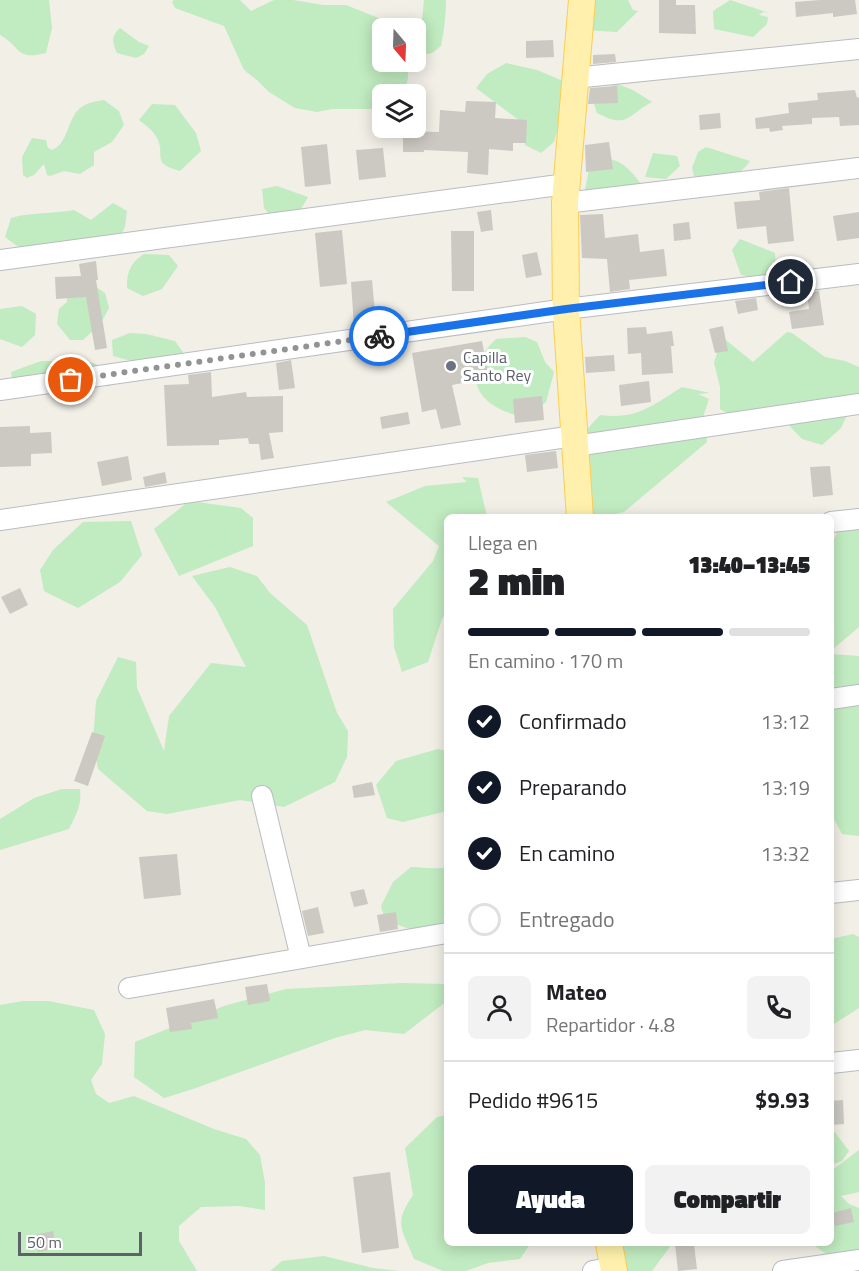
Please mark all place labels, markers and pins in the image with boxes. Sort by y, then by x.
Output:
pin [765,256,816,307]
place label: Capilla Santo Rey [463,345,531,387]
pin [45,354,96,405]
marker: Capilla Santo Rey [444,359,458,373]

